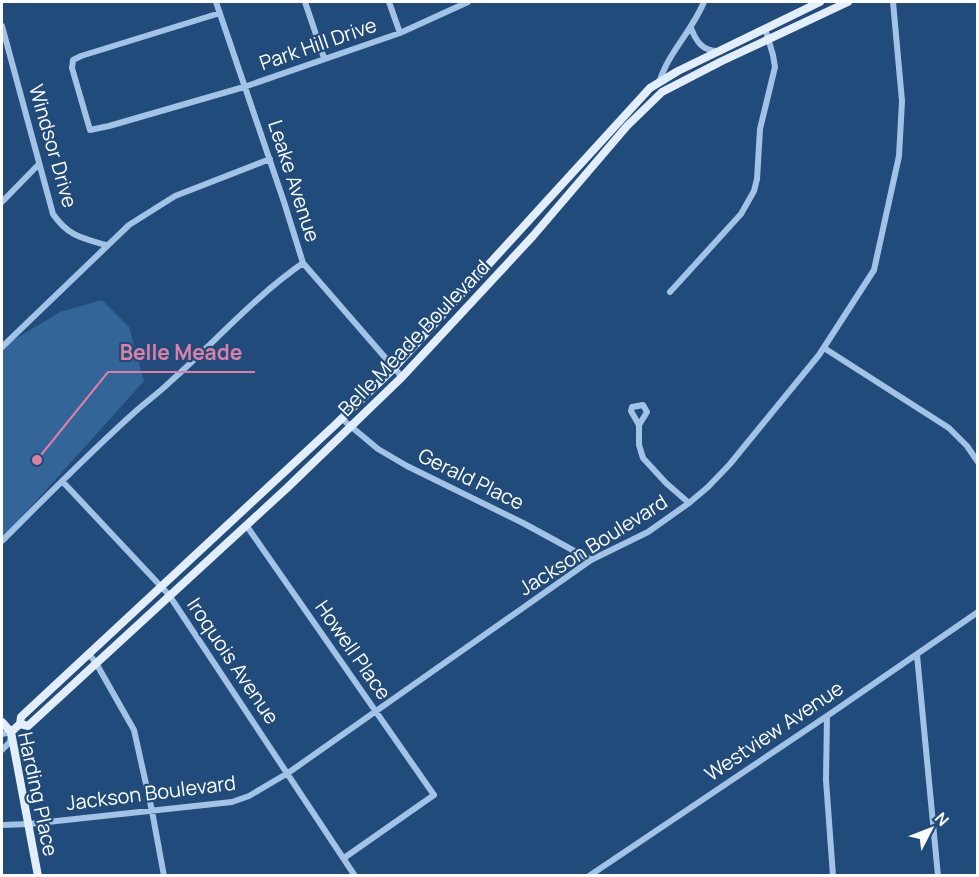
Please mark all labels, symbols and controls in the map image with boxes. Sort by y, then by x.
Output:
street label: Park Hill Drive [256,11,380,76]
street label: Windsor Drive [23,81,84,211]
street label: Leake Avenue [262,116,327,245]
street label: Belle Meade Boulevard [332,254,495,422]
callout: Belle Meade [108,333,255,372]
text: Belle Meade [120,338,242,366]
street label: Gerald Place [414,441,529,516]
street label: Jackson Boulevard [513,488,672,601]
street label: Iroquois Avenue [181,592,286,729]
street label: Howell Place [309,595,398,705]
street label: Westview Avenue [699,674,848,787]
street label: Harding Place [12,729,65,859]
street label: Jackson Boulevard [65,769,237,816]
north arrow [901,799,961,859]
text: N [930,807,954,831]

